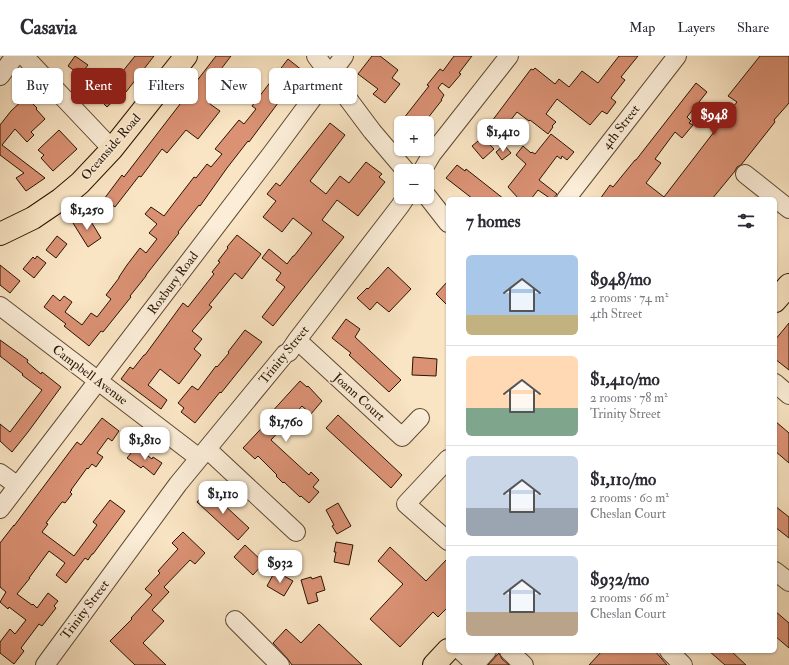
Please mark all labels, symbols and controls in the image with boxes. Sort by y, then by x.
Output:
text: Casavia [20,16,77,40]
text: Map [629,19,655,36]
text: Layers [677,19,715,36]
text: Share [737,19,769,36]
chip: Buy [12,68,63,104]
chip: Rent [71,68,126,104]
chip: Filters [134,68,198,104]
chip: New [206,68,261,104]
chip: Apartment [269,68,357,104]
street label: 4th Street [599,102,643,152]
pin: $948 [690,102,738,136]
text: $948 [700,107,728,123]
street label: Oceanside Road [78,110,145,184]
map controls [394,116,434,204]
button: + [394,116,434,156]
pin: $1,410 [470,119,536,153]
text: $1,410 [486,124,520,140]
button: − [394,164,434,204]
pin: $1,250 [54,197,120,231]
text: $1,250 [70,202,104,218]
icon: filters [735,210,757,232]
text: 7 homes [466,211,521,232]
street label: Roxbury Road [144,248,203,318]
text: $948/mo [590,269,651,290]
icon: home [498,271,546,319]
text: 2 rooms · 74 m² [590,290,668,306]
text: 4th Street [590,306,642,322]
street label: Trinity Street [256,323,313,388]
street label: Campbell Avenue [49,341,131,410]
street label: Joann Court [329,369,388,424]
text: $1,410/mo [590,369,660,390]
icon: home [498,372,546,420]
text: 2 rooms · 78 m² [590,390,668,406]
text: Trinity Street [590,406,661,422]
pin: $1,760 [253,409,319,443]
text: $1,760 [269,414,303,430]
pin: $1,810 [112,427,178,461]
text: $1,810 [129,432,161,448]
text: $1,110/mo [590,469,656,490]
icon: home [498,472,546,520]
pin: $1,110 [190,481,256,515]
text: $1,110 [208,486,238,502]
text: 2 rooms · 60 m² [590,490,669,506]
text: Cheslan Court [590,506,666,522]
pin: $932 [256,550,304,584]
text: $932 [267,555,293,571]
text: $932/mo [590,569,649,590]
icon: home [498,572,546,620]
street label: Trinity Street [57,577,113,644]
text: 2 rooms · 66 m² [590,590,669,606]
text: Cheslan Court [590,606,666,622]

